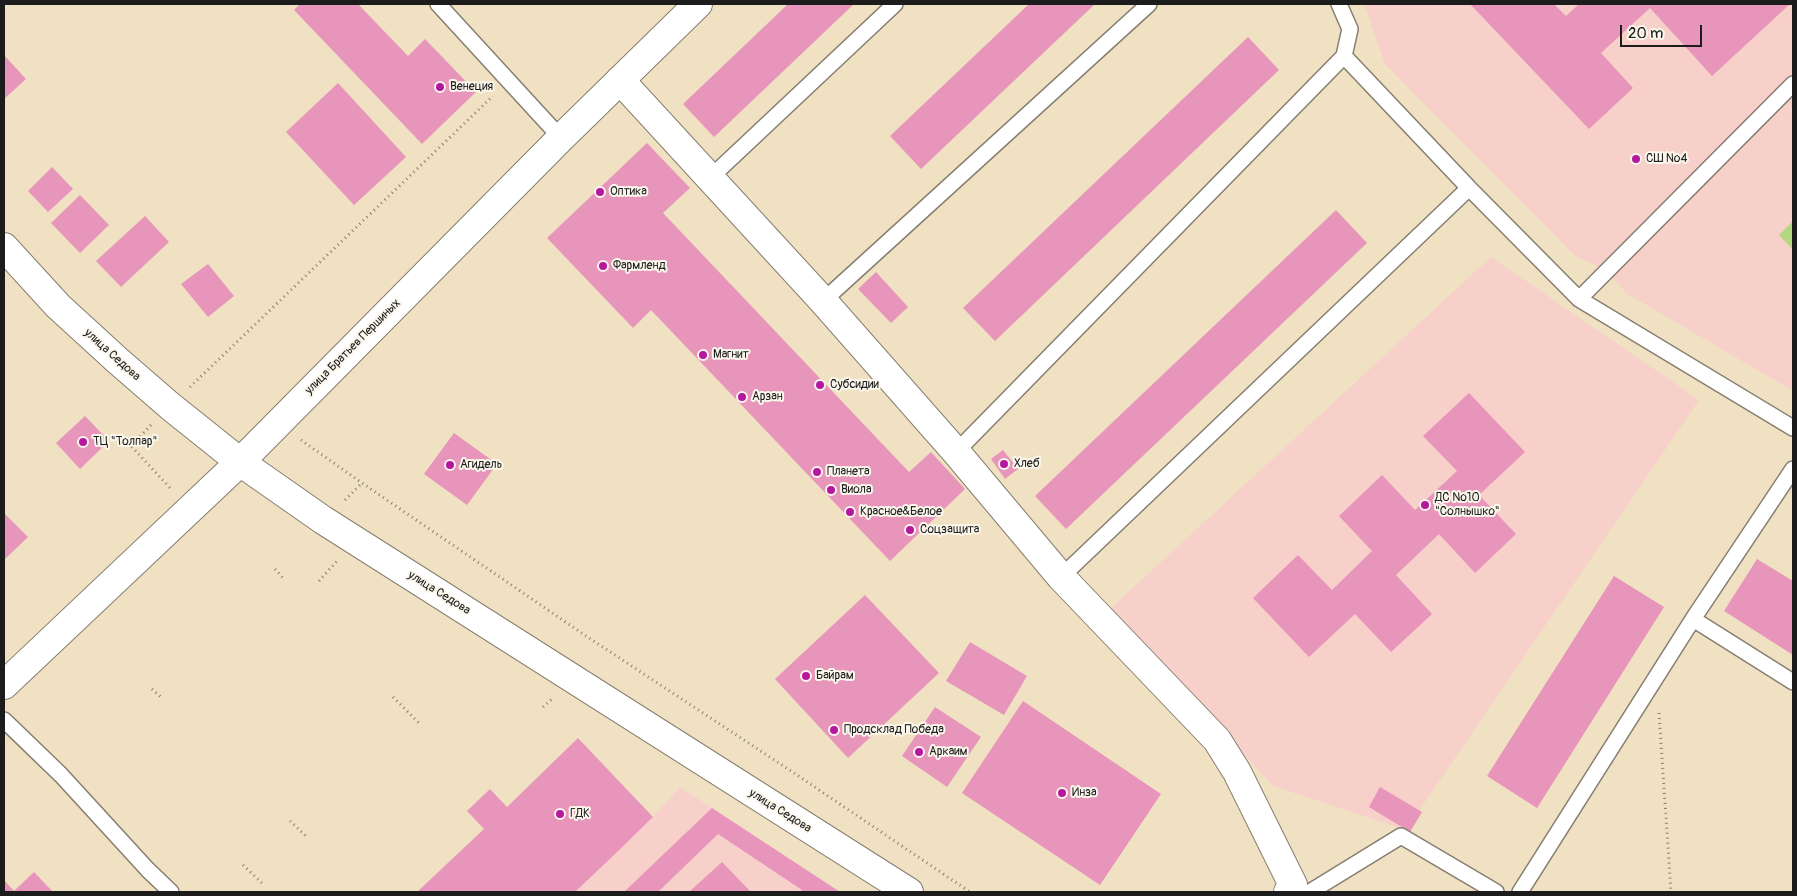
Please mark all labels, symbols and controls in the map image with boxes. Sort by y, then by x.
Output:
scale bar [1622,15,1704,47]
text: 20 m [1628,24,1663,43]
place label: Венеция [450,80,493,94]
marker: Венеция [434,81,446,93]
place label: СШ №4 [1646,152,1687,166]
marker: СШ №4 [1630,153,1642,165]
place label: Оптика [610,185,647,199]
marker: Оптика [594,186,606,198]
place label: Фармленд [613,259,666,273]
marker: Фармленд [597,260,609,272]
street label: улица Братьев Першиных [302,296,404,398]
street label: улица Седова [81,326,143,384]
place label: Магнит [713,348,749,362]
marker: Магнит [697,349,709,361]
place label: Субсидии [830,378,879,392]
marker: Субсидии [814,379,826,391]
place label: Арзан [752,390,783,404]
marker: Арзан [736,391,748,403]
place label: ТЦ "Толпар" [93,435,157,449]
marker: ТЦ "Толпар" [77,436,89,448]
place label: Хлеб [1014,457,1040,471]
place label: Агидель [460,458,502,472]
marker: Хлеб [998,458,1010,470]
marker: Агидель [444,459,456,471]
place label: Планета [827,465,870,479]
marker: Планета [811,466,823,478]
place label: Виола [841,483,871,497]
marker: Виола [825,484,837,496]
place label: ДС №10 "Солнышко" [1435,491,1500,519]
marker: ДС №10 "Солнышко" [1419,499,1431,511]
place label: Красное&Белое [860,505,942,519]
marker: Красное&Белое [844,506,856,518]
place label: Соцзащита [920,523,979,537]
marker: Соцзащита [904,524,916,536]
street label: улица Седова [405,568,473,618]
place label: Байрам [816,669,854,683]
marker: Байрам [800,670,812,682]
place label: Продсклад Победа [844,723,944,737]
marker: Продсклад Победа [828,724,840,736]
place label: Аркаим [929,745,967,759]
marker: Аркаим [913,746,925,758]
street label: улица Седова [746,786,814,836]
place label: Инза [1072,786,1097,800]
marker: Инза [1056,787,1068,799]
place label: ГДК [570,807,590,821]
marker: ГДК [554,808,566,820]

